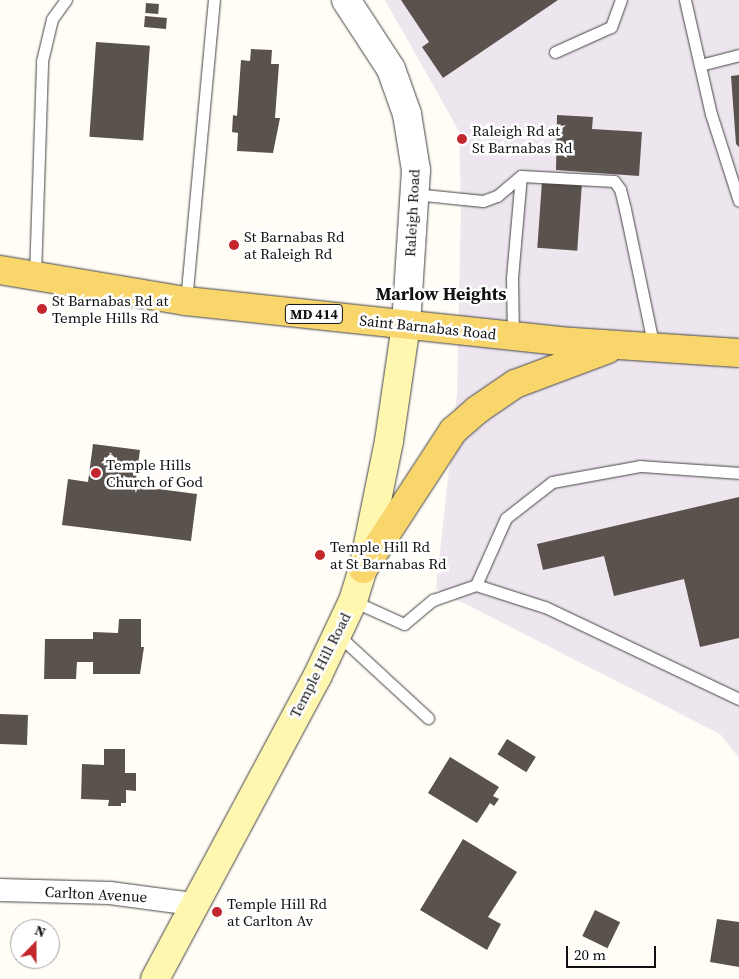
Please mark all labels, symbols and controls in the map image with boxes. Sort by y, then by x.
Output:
place label: Raleigh Rd at St Barnabas Rd [472,121,572,156]
marker: Raleigh Rd at St Barnabas Rd [456,133,468,145]
street label: Raleigh Road [401,169,423,257]
place label: St Barnabas Rd at Raleigh Rd [244,227,344,262]
marker: St Barnabas Rd at Raleigh Rd [228,239,240,251]
district label: Marlow Heights [376,283,506,305]
place label: St Barnabas Rd at Temple Hills Rd [52,291,168,326]
road number: MD 414 [284,302,344,326]
marker: St Barnabas Rd at Temple Hills Rd [36,303,48,315]
street label: Saint Barnabas Road [359,311,497,343]
place label: Temple Hills Church of God [106,455,203,490]
marker: Temple Hills Church of God [90,467,102,479]
place label: Temple Hill Rd at St Barnabas Rd [330,537,446,572]
marker: Temple Hill Rd at St Barnabas Rd [314,549,326,561]
street label: Temple Hill Road [286,609,354,721]
street label: Carlton Avenue [44,882,148,906]
place label: Temple Hill Rd at Carlton Av [227,894,327,929]
marker: Temple Hill Rd at Carlton Av [211,906,223,918]
north arrow [10,919,60,969]
text: N [32,920,49,942]
scale bar [569,936,659,968]
text: 20 m [574,944,606,965]

